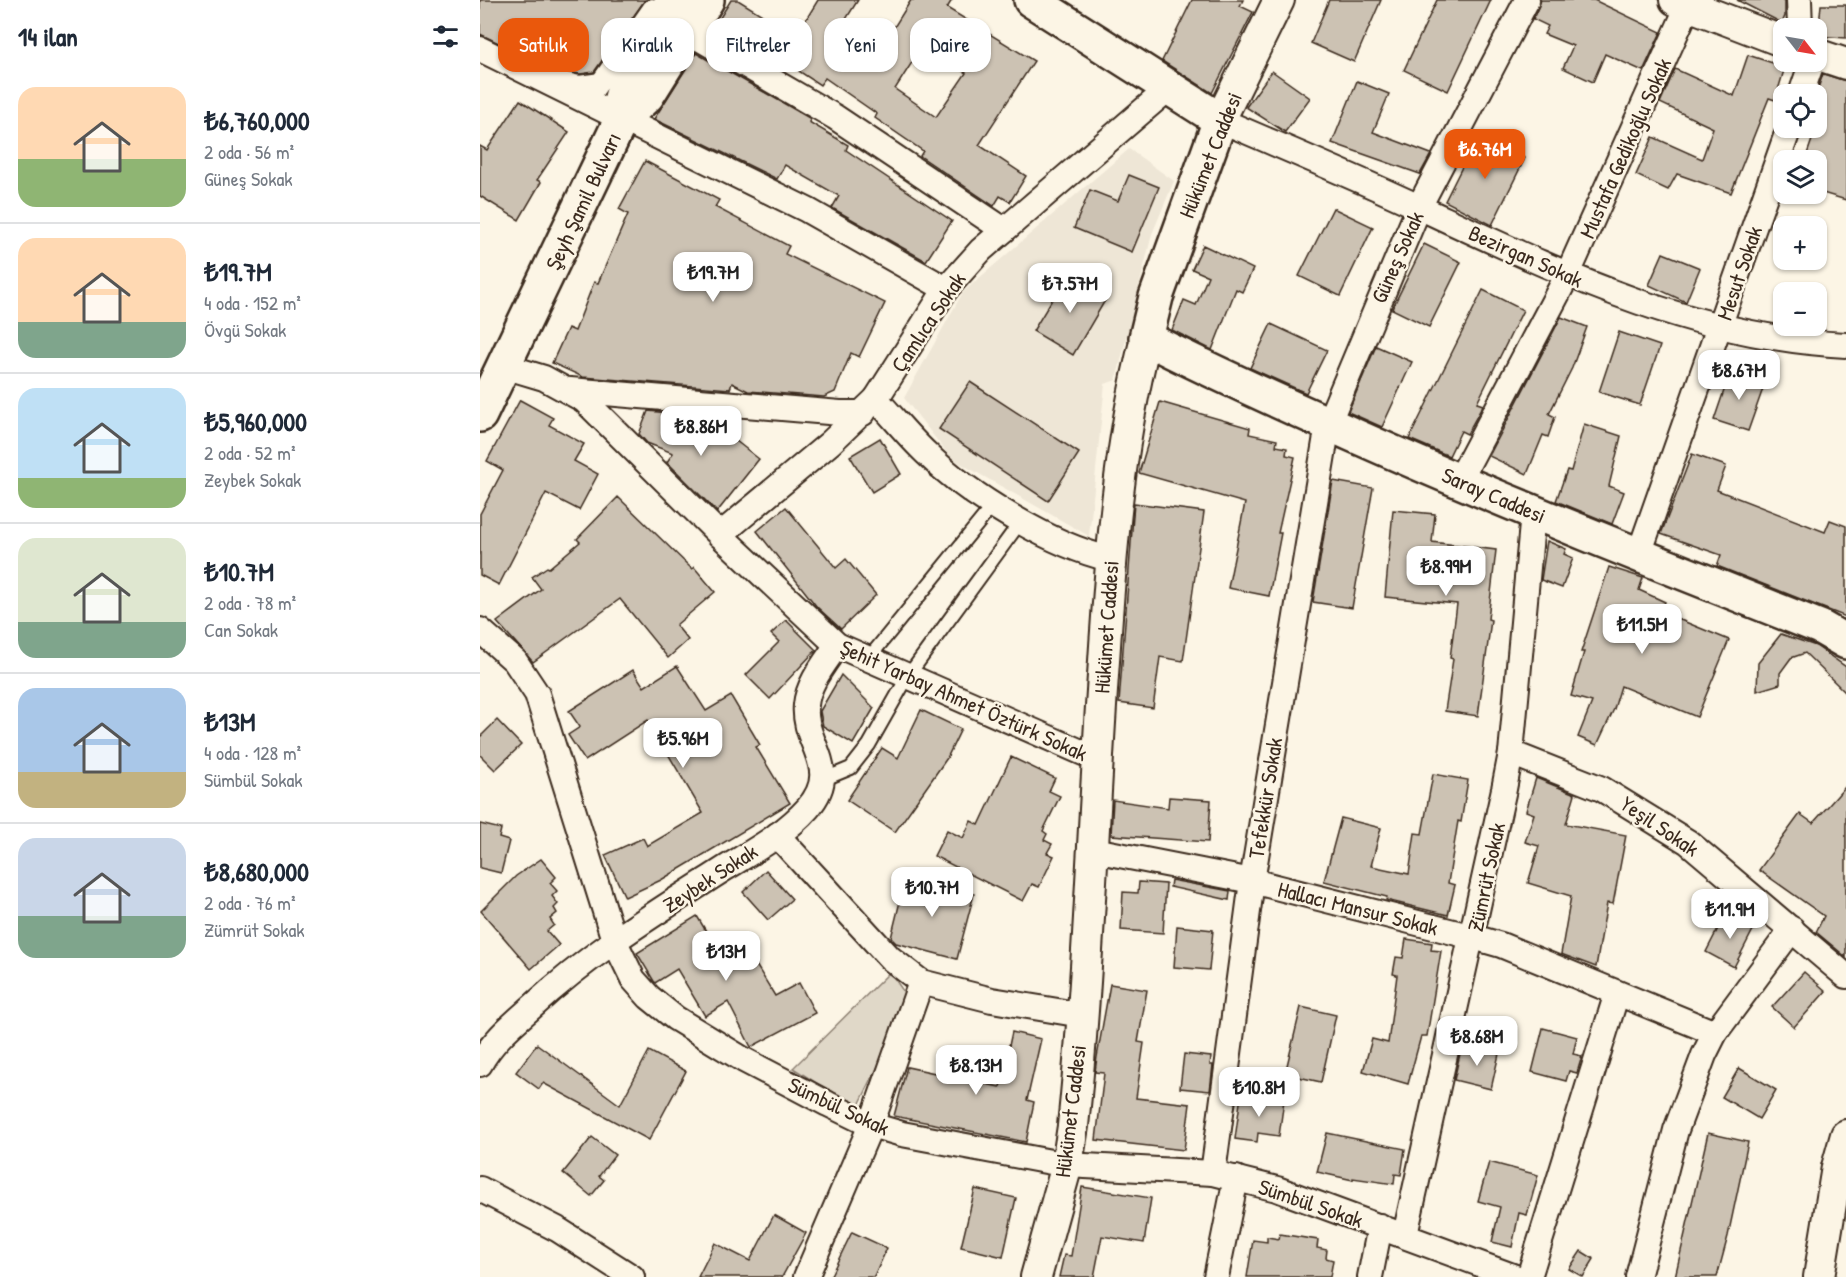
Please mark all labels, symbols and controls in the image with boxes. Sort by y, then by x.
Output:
chip: Satılık [498,18,589,72]
chip: Kiralık [601,18,694,72]
chip: Filtreler [706,18,812,72]
chip: Yeni [824,18,898,72]
chip: Daire [910,18,991,72]
north arrow [1773,18,1827,72]
map controls [1773,18,1827,336]
text: 14 ilan [18,19,78,54]
icon: filters [429,20,462,53]
street label: Mustafa Gedikoğlu Sokak [1572,53,1678,243]
button: locate [1773,84,1827,138]
street label: Hükümet Caddesi [1171,88,1249,222]
text: ₺6,760,000 [204,103,310,138]
icon: home [66,111,138,183]
street label: Şeyh Şamil Bulvarı [538,127,628,275]
pin: ₺6.76M [1436,129,1534,180]
text: ₺6.76M [1458,135,1512,162]
text: 2 oda · 56 m² [204,138,294,165]
button: layers [1773,150,1827,204]
text: Güneş Sokak [204,165,293,192]
street label: Güneş Sokak [1363,206,1431,308]
button: + [1773,216,1827,270]
street label: Bezirgan Sokak [1464,217,1588,295]
street label: Mesut Sokak [1709,222,1769,324]
pin: ₺19.7M [664,252,762,303]
text: ₺19.7M [204,254,272,289]
text: ₺19.7M [687,258,739,285]
icon: home [66,262,138,334]
pin: ₺7.57M [1021,263,1119,314]
street label: Çamlıca Sokak [884,266,972,378]
text: ₺7.57M [1042,269,1098,296]
button: − [1773,282,1827,336]
text: 4 oda · 152 m² [204,289,301,316]
text: Övgü Sokak [204,316,286,343]
pin: ₺8.67M [1690,350,1788,401]
text: ₺8.67M [1712,356,1766,383]
text: ₺5,960,000 [204,404,307,439]
pin: ₺8.86M [652,406,750,457]
icon: home [66,412,138,484]
text: ₺8.86M [675,412,727,439]
text: 2 oda · 52 m² [204,439,295,466]
street label: Saray Caddesi [1437,460,1551,530]
text: Zeybek Sokak [204,466,301,493]
pin: ₺8.99M [1397,546,1495,597]
text: ₺8.99M [1421,552,1471,579]
text: ₺10.7M [204,554,274,589]
street label: Hükümet Caddesi [1086,559,1126,695]
icon: home [66,562,138,634]
text: 2 oda · 78 m² [204,589,296,616]
pin: ₺11.5M [1593,604,1691,655]
text: ₺11.5M [1617,610,1667,637]
text: Can Sokak [204,616,278,643]
street label: Şehit Yarbay Ahmet Öztürk Sokak [836,632,1092,768]
text: ₺13M [204,704,255,739]
icon: home [66,712,138,784]
pin: ₺5.96M [634,718,732,769]
text: ₺5.96M [657,724,709,751]
street label: Tefekkür Sokak [1241,735,1289,861]
text: 4 oda · 128 m² [204,739,301,766]
text: Sümbül Sokak [204,766,303,793]
street label: Yeşil Sokak [1615,789,1705,863]
street label: Zümrüt Sokak [1460,820,1512,934]
street label: Zeybek Sokak [657,836,763,920]
text: ₺8,680,000 [204,854,309,889]
icon: home [66,862,138,934]
pin: ₺10.7M [883,867,981,918]
text: ₺10.7M [905,873,959,900]
street label: Hallacı Mansur Sokak [1275,874,1441,942]
text: 2 oda · 76 m² [204,889,296,916]
pin: ₺11.9M [1681,889,1779,940]
text: ₺11.9M [1705,895,1755,922]
text: Zümrüt Sokak [204,916,305,943]
pin: ₺13M [690,931,762,982]
text: ₺13M [706,937,746,964]
pin: ₺8.68M [1428,1016,1526,1067]
text: ₺8.68M [1451,1022,1503,1049]
street label: Hükümet Caddesi [1047,1043,1093,1179]
pin: ₺8.13M [927,1045,1025,1096]
text: ₺8.13M [950,1051,1002,1078]
pin: ₺10.8M [1210,1067,1308,1118]
street label: Sümbül Sokak [784,1069,894,1143]
text: ₺10.8M [1233,1073,1285,1100]
street label: Sümbül Sokak [1255,1171,1367,1235]

